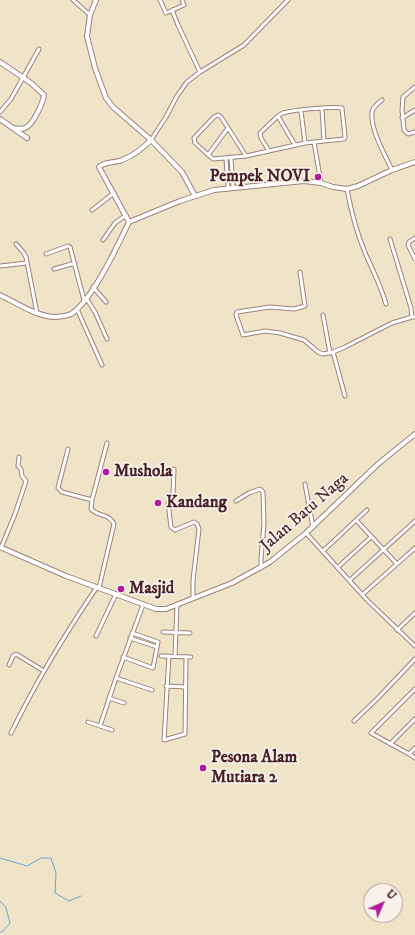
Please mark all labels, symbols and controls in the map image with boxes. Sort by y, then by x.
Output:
place label: Pempek NOVI [210,167,310,187]
marker: Pempek NOVI [313,172,323,182]
place label: Mushola [114,462,173,482]
marker: Mushola [101,467,111,477]
street label: Jalan Batu Naga [257,469,353,557]
place label: Kandang [166,493,227,513]
marker: Kandang [153,498,163,508]
place label: Masjid [129,579,174,599]
marker: Masjid [116,584,126,594]
place label: Pesona Alam Mutiara 2 [211,748,297,788]
marker: Pesona Alam Mutiara 2 [198,763,208,773]
north arrow [363,883,403,923]
text: U [383,887,399,903]

